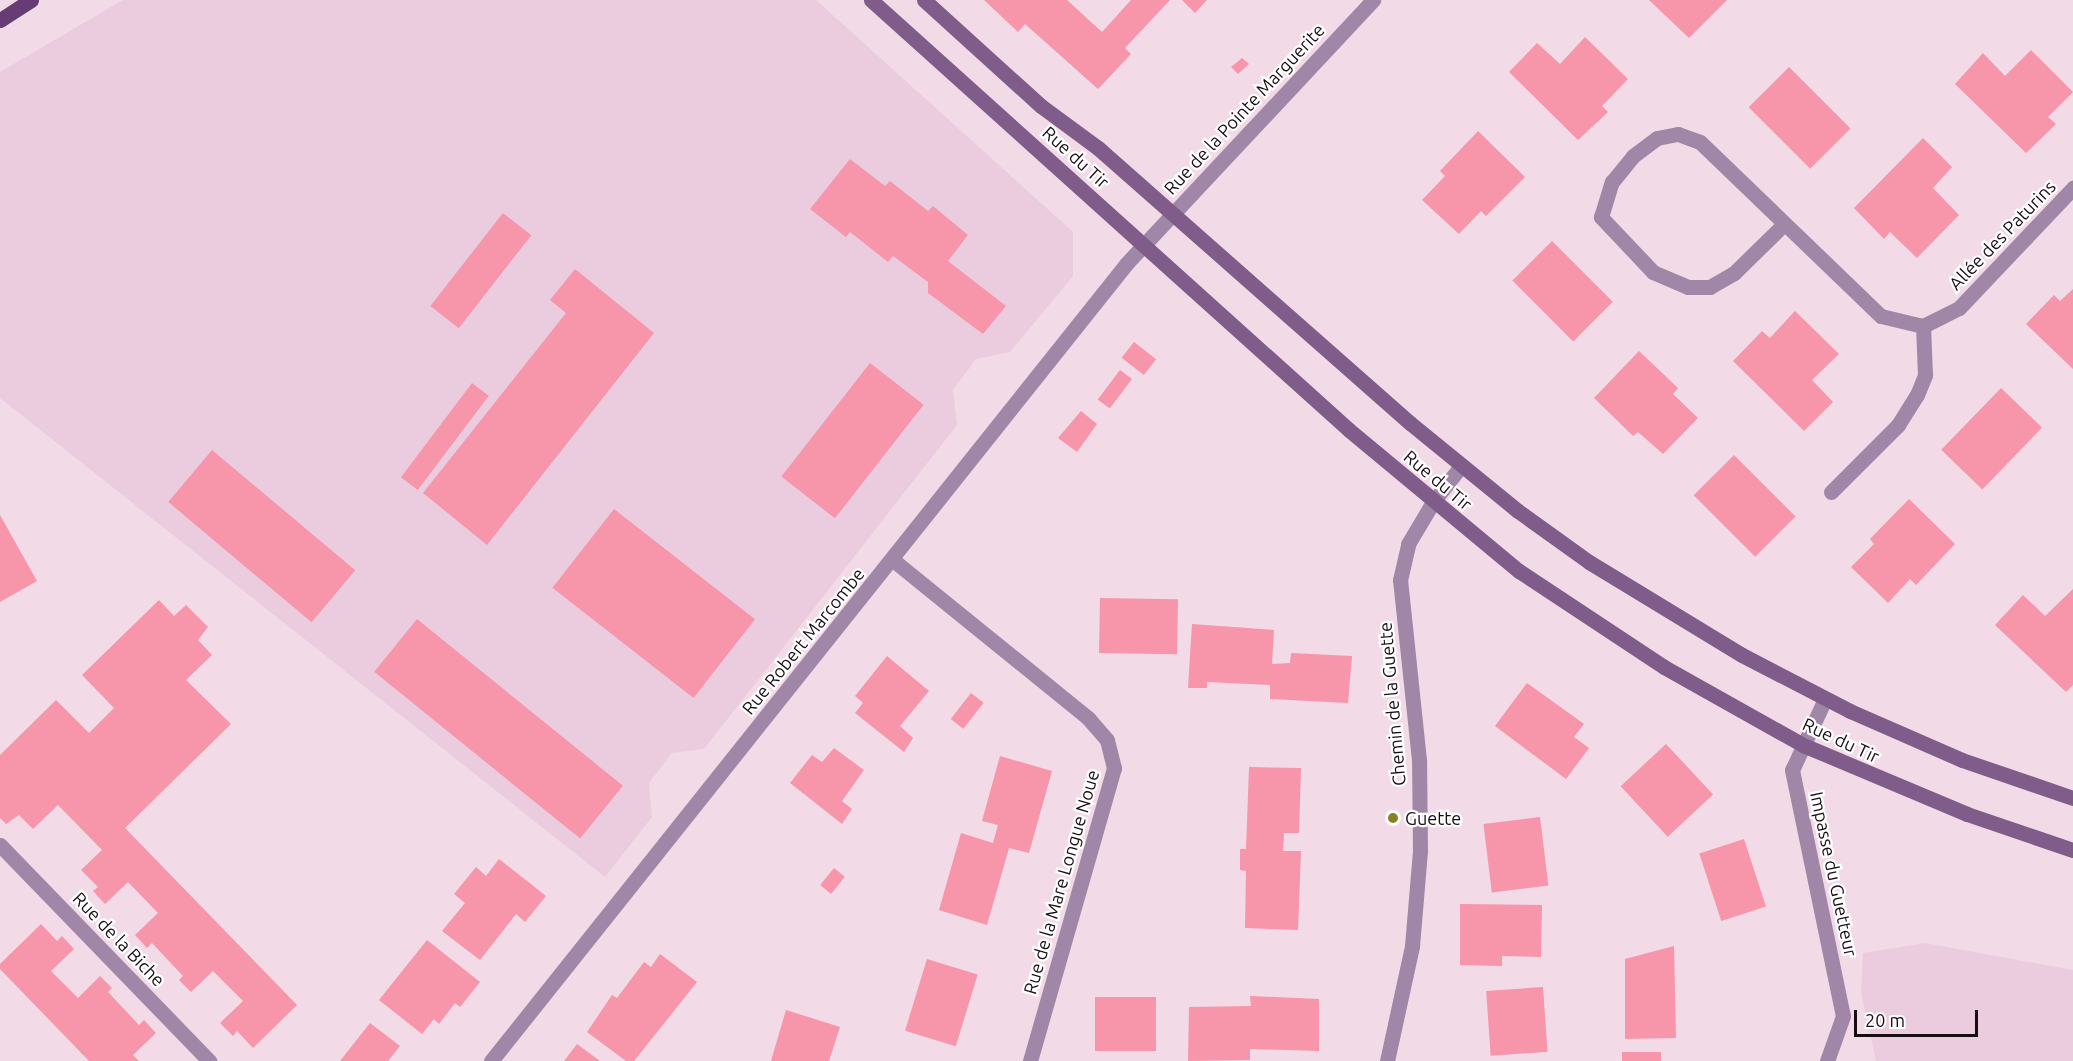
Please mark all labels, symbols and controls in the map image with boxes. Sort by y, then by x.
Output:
street label: Rue de la Pointe Marguerite [1159,19,1329,199]
street label: Rue du Tir [1038,122,1114,192]
street label: Allée des Paturins [1944,176,2060,294]
street label: Rue du Tir [1400,445,1476,515]
street label: Rue Robert Marcombe [737,563,869,719]
street label: Chemin de la Guette [1374,621,1410,787]
street label: Rue du Tir [1799,713,1883,767]
street label: Rue de la Mare Longue Noue [1019,767,1103,997]
street label: Impasse du Guetteur [1806,790,1862,958]
place label: Guette [1405,807,1461,829]
marker: Guette [1386,811,1400,825]
street label: Rue de la Biche [69,887,169,991]
scale bar [1857,998,1982,1036]
text: 20 m [1865,1010,1905,1030]

